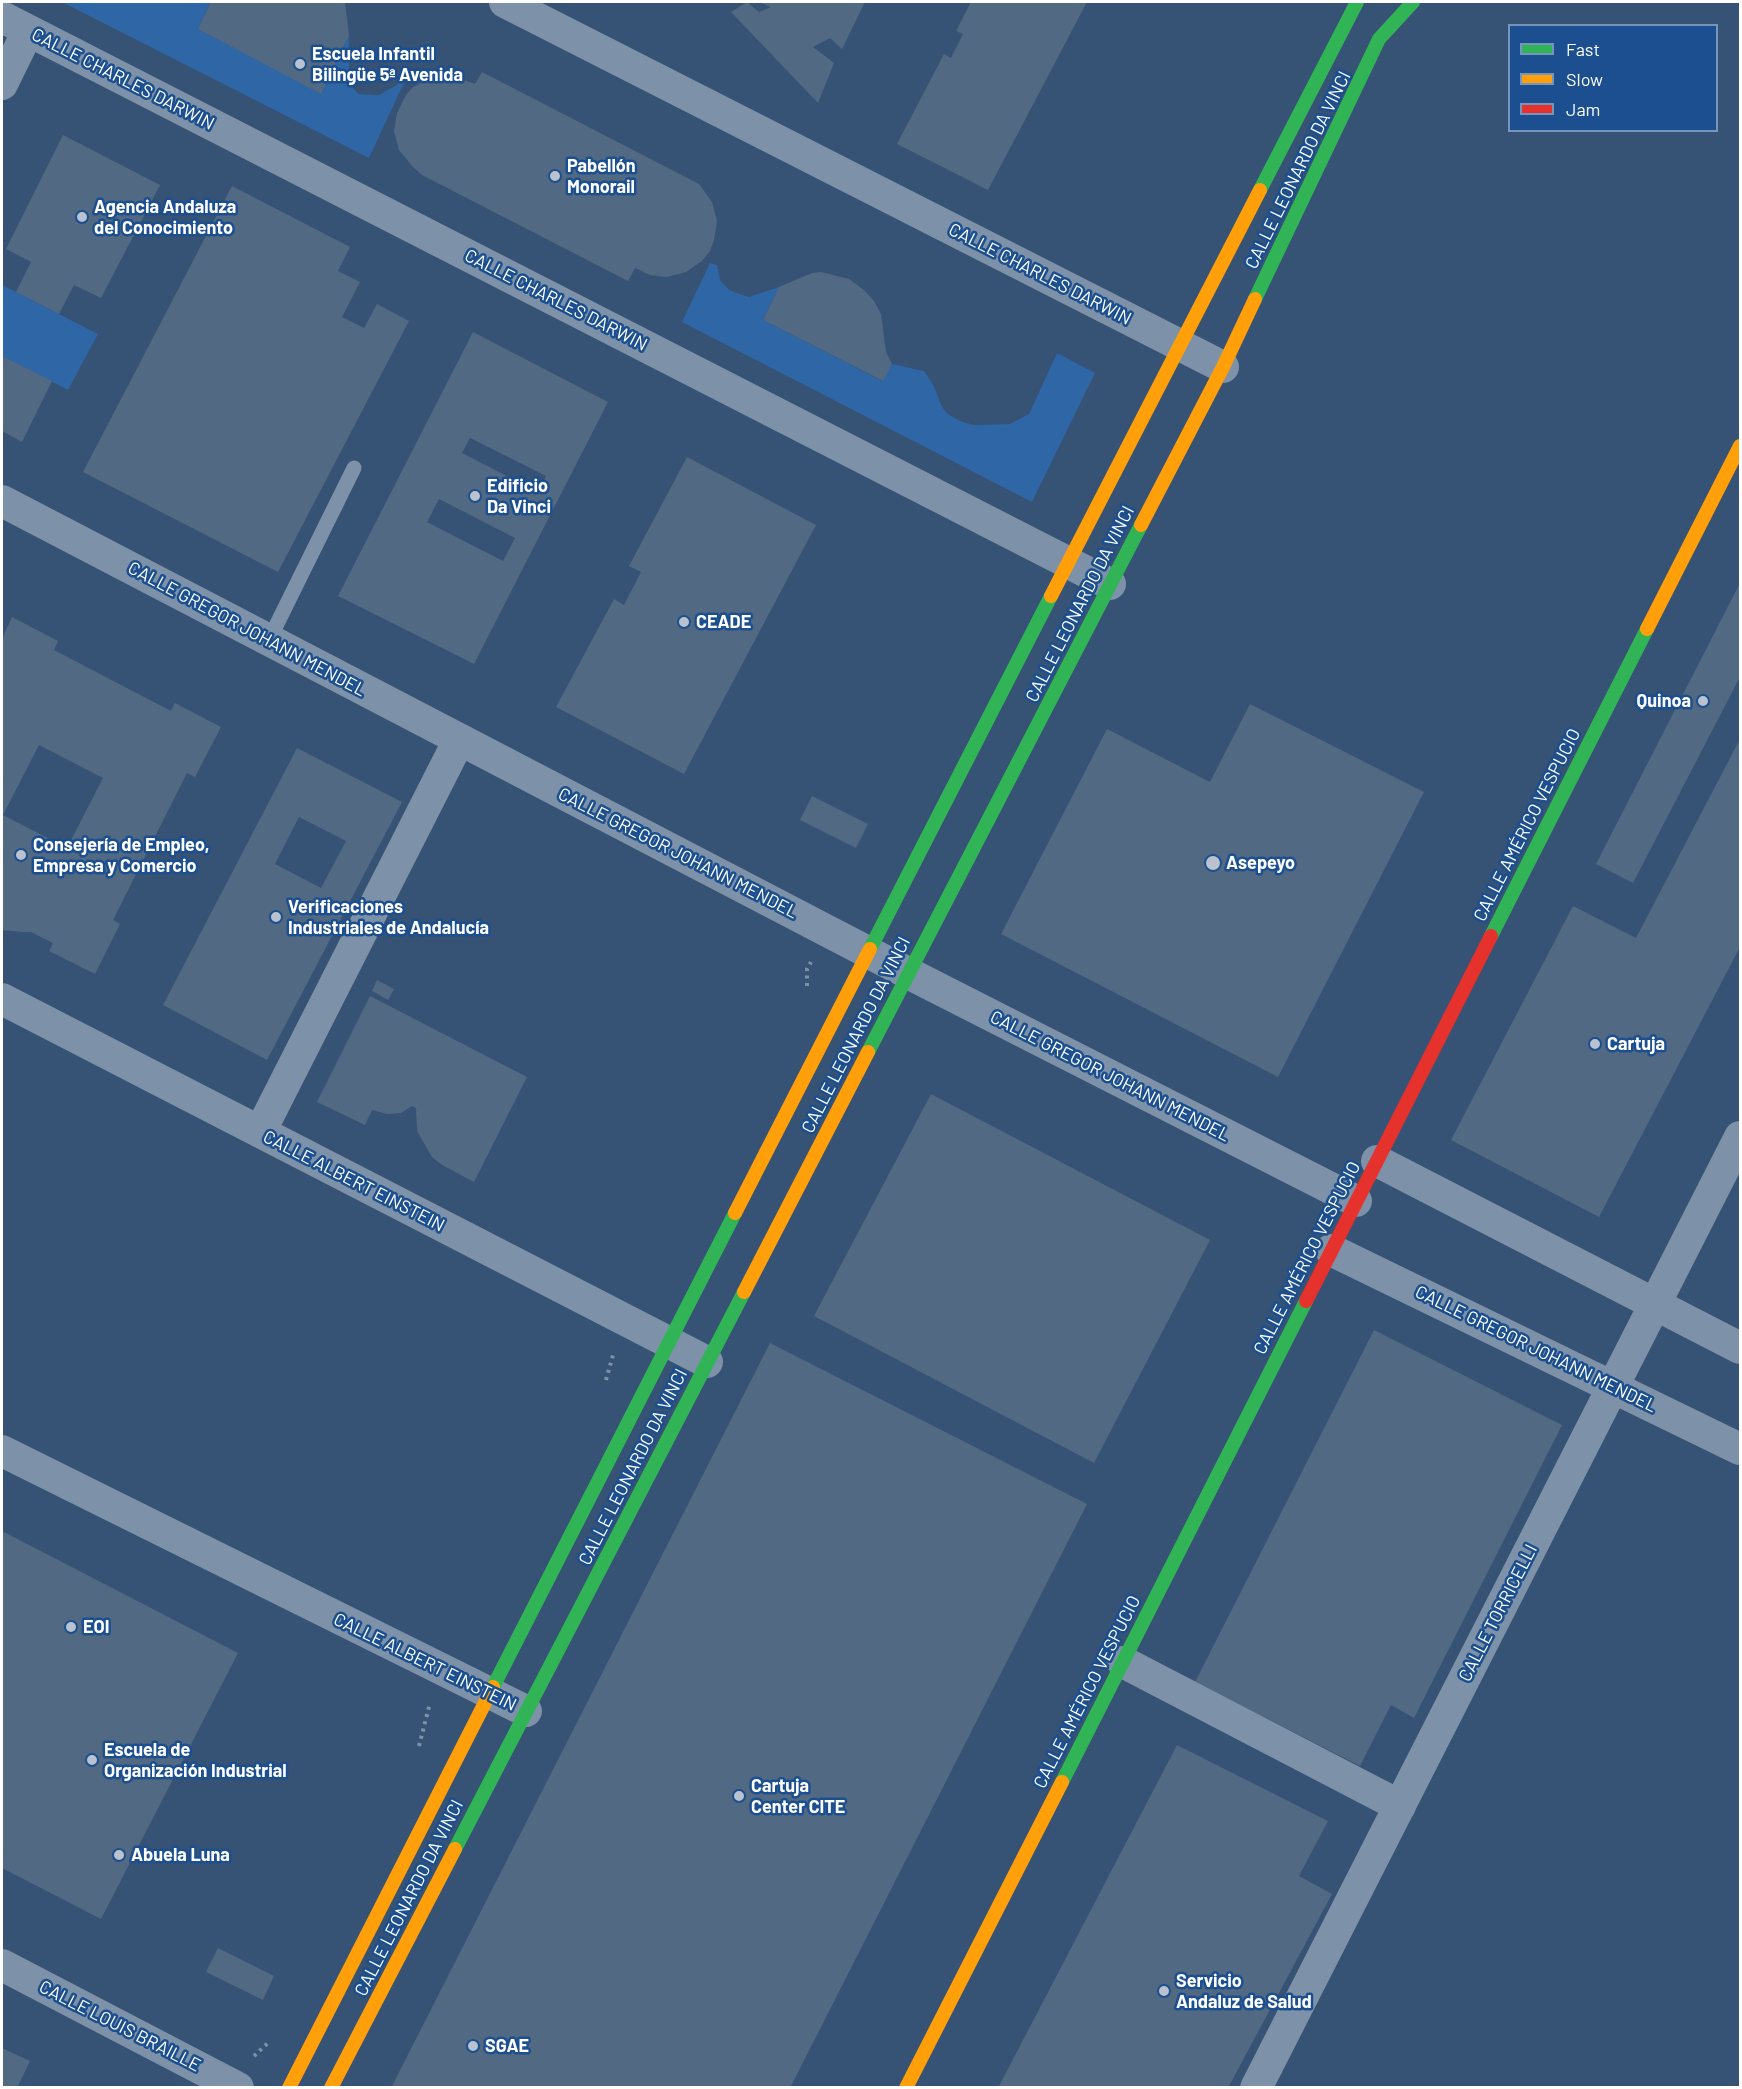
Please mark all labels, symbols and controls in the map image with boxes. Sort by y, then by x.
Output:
street label: CALLE CHARLES DARWIN [28,24,218,134]
legend [1508,24,1718,132]
text: Fast [1566,38,1600,60]
place label: Escuela Infantil Bilingüe 5ª Avenida [312,43,463,86]
marker: Escuela Infantil Bilingüe 5ª Avenida [293,57,307,71]
street label: CALLE LEONARDO DA VINCI [1241,68,1355,272]
text: Slow [1566,68,1603,90]
text: Jam [1566,98,1600,120]
place label: Pabellón Monorail [567,155,636,198]
marker: Pabellón Monorail [548,169,562,183]
place label: Agencia Andaluza del Conocimiento [94,196,236,238]
marker: Agencia Andaluza del Conocimiento [75,210,89,224]
street label: CALLE CHARLES DARWIN [945,219,1135,329]
street label: CALLE CHARLES DARWIN [461,245,651,355]
place label: Edificio Da Vinci [487,475,551,518]
marker: Edificio Da Vinci [468,489,482,503]
street label: CALLE LEONARDO DA VINCI [1021,502,1139,706]
street label: CALLE GREGOR JOHANN MENDEL [124,557,370,701]
place label: CEADE [696,611,751,633]
marker: CEADE [677,615,691,629]
place label: Quinoa [1637,690,1691,712]
marker: Quinoa [1696,694,1710,708]
street label: CALLE AMÉRICO VESPUCIO [1469,725,1585,925]
street label: CALLE GREGOR JOHANN MENDEL [554,783,802,923]
place label: Consejería de Empleo, Empresa y Comercio [33,834,209,876]
marker: Consejería de Empleo, Empresa y Comercio [14,848,28,862]
place label: Asepeyo [1226,852,1295,874]
marker: Asepeyo [1204,854,1222,872]
place label: Verificaciones Industriales de Andalucía [288,896,489,938]
marker: Verificaciones Industriales de Andalucía [269,910,283,924]
street label: CALLE LEONARDO DA VINCI [797,933,915,1137]
street label: CALLE GREGOR JOHANN MENDEL [986,1006,1234,1146]
place label: Cartuja [1607,1033,1665,1055]
marker: Cartuja [1588,1037,1602,1051]
street label: CALLE ALBERT EINSTEIN [260,1126,448,1236]
street label: CALLE AMÉRICO VESPUCIO [1249,1158,1365,1358]
street label: CALLE GREGOR JOHANN MENDEL [1412,1281,1660,1417]
street label: CALLE LEONARDO DA VINCI [574,1365,692,1569]
street label: CALLE TORRICELLI [1454,1541,1542,1685]
street label: CALLE AMÉRICO VESPUCIO [1029,1592,1145,1792]
street label: CALLE ALBERT EINSTEIN [330,1608,520,1716]
place label: EOI [83,1616,109,1638]
marker: EOI [64,1620,78,1634]
place label: Escuela de Organización Industrial [104,1739,287,1782]
marker: Escuela de Organización Industrial [85,1753,99,1767]
place label: Cartuja Center CITE [751,1775,845,1818]
marker: Cartuja Center CITE [732,1789,746,1803]
street label: CALLE LEONARDO DA VINCI [350,1796,468,2000]
place label: Abuela Luna [131,1844,230,1866]
marker: Abuela Luna [112,1848,126,1862]
place label: Servicio Andaluz de Salud [1176,1970,1312,2012]
street label: CALLE LOUIS BRAILLE [36,1976,204,2076]
marker: Servicio Andaluz de Salud [1157,1984,1171,1998]
place label: SGAE [485,2035,529,2057]
marker: SGAE [466,2039,480,2053]

